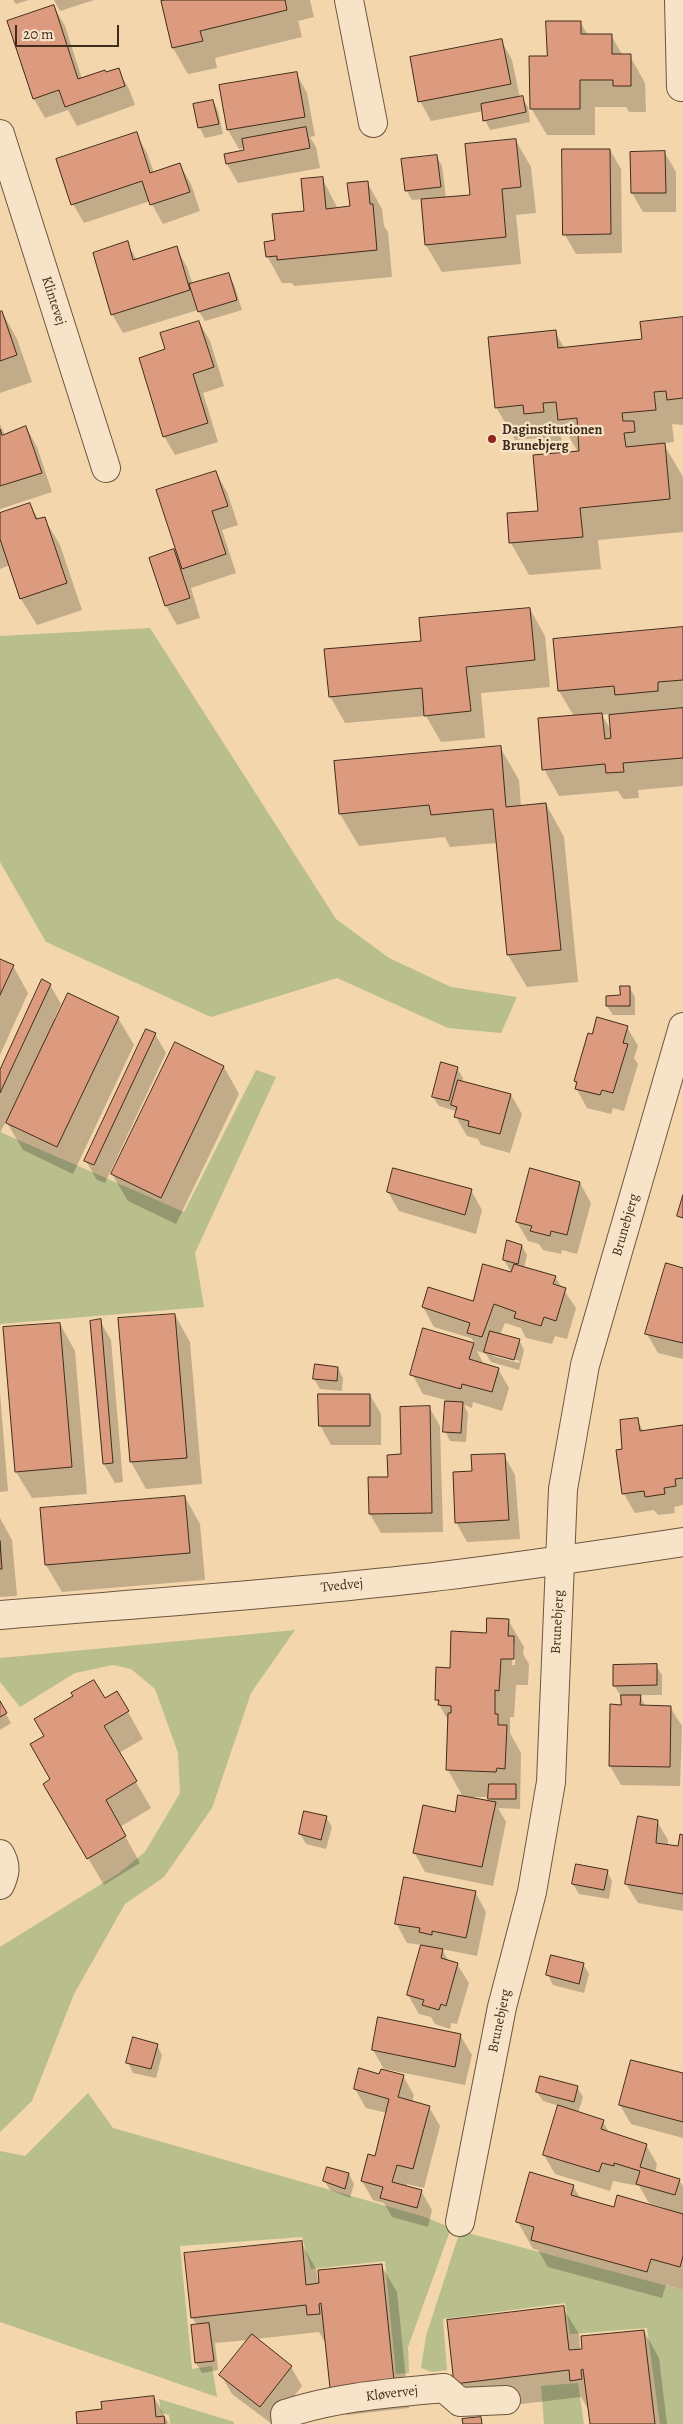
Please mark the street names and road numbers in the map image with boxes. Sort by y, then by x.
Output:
street label: Klintevej [37,274,69,328]
street label: Brunebjerg [609,1192,643,1258]
street label: Tvedvej [320,1575,364,1597]
street label: Brunebjerg [548,1589,568,1655]
street label: Brunebjerg [485,1988,515,2054]
street label: Kløvervej [365,2382,419,2406]

